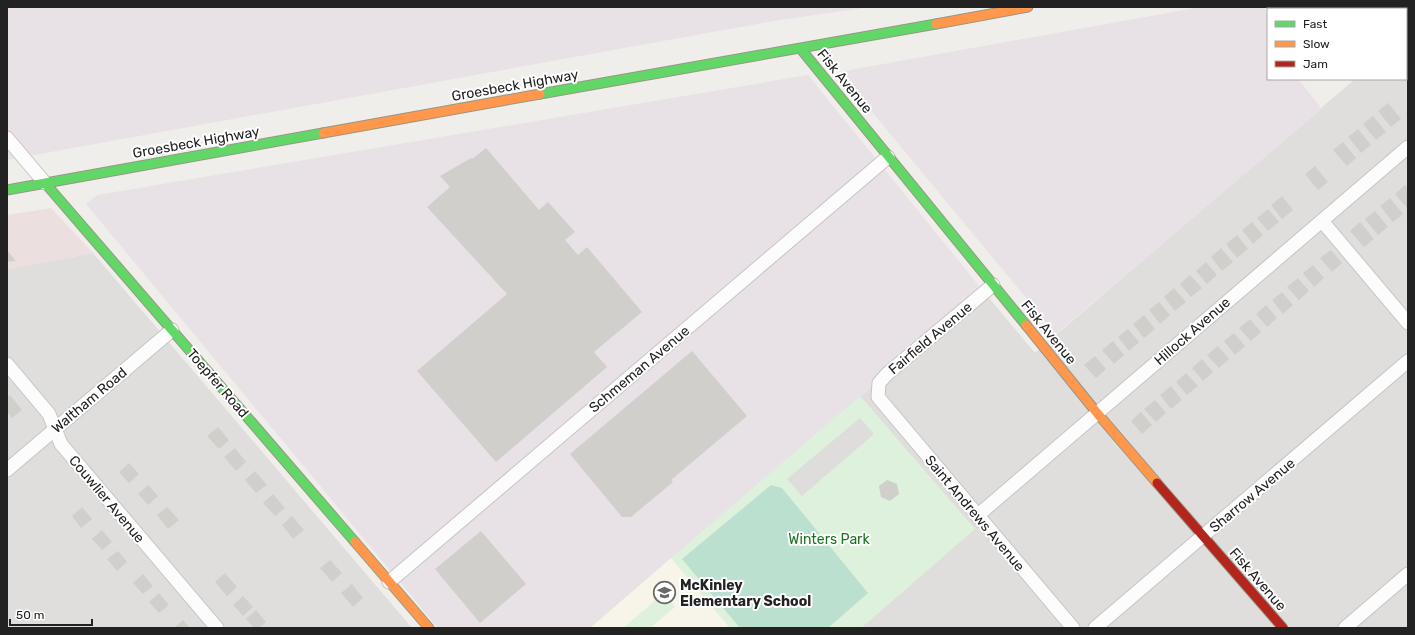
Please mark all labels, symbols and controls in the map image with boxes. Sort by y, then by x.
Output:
legend [1267,8,1407,80]
text: Fast [1303,17,1327,31]
text: Slow [1303,37,1330,51]
street label: Fisk Avenue [813,46,876,117]
text: Jam [1303,57,1328,71]
street label: Groesbeck Highway [450,66,580,105]
street label: Groesbeck Highway [131,123,261,162]
street label: Hillock Avenue [1151,294,1234,369]
street label: Fisk Avenue [1017,297,1080,368]
street label: Fairfield Avenue [885,298,976,378]
street label: Schmeman Avenue [586,322,693,416]
street label: Toepfer Road [183,345,252,421]
street label: Waltham Road [48,364,130,437]
street label: Couwlier Avenue [65,452,148,547]
street label: Saint Andrews Avenue [921,452,1028,575]
street label: Sharrow Avenue [1206,455,1299,536]
park label: Winters Park [788,531,870,548]
street label: Fisk Avenue [1226,544,1290,614]
place label: McKinley Elementary School [680,577,811,610]
school or university icon: McKinley Elementary School [652,580,678,606]
scale bar [10,601,92,627]
text: 50 m [16,608,44,622]

